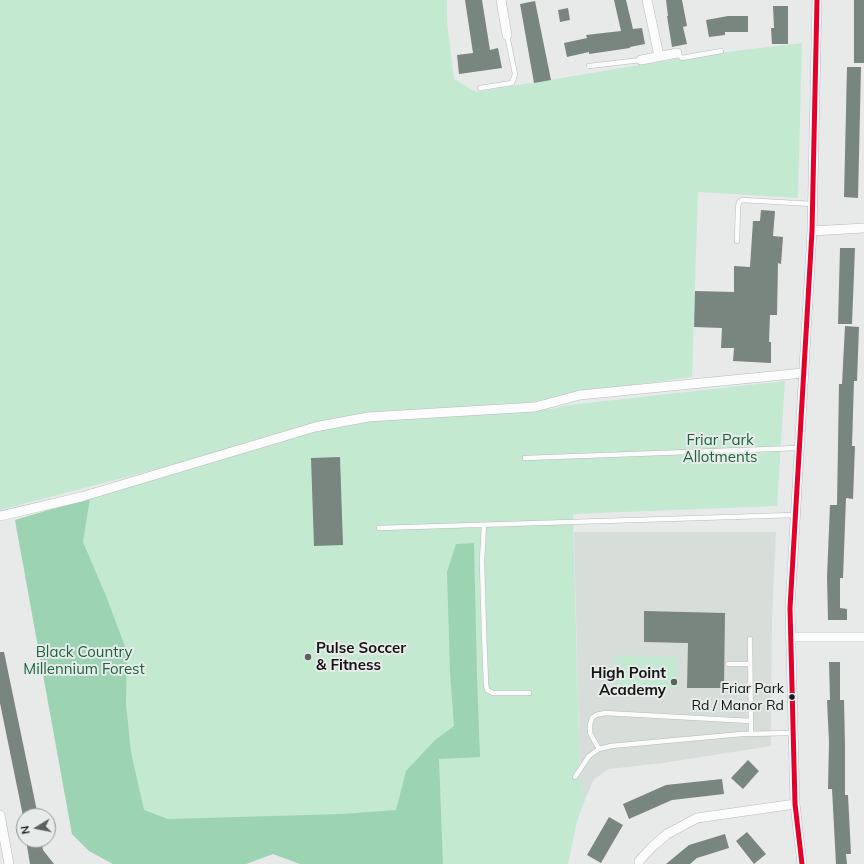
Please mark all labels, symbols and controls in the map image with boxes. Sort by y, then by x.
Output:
park label: Friar Park Allotments [683,431,757,466]
place label: Pulse Soccer & Fitness [316,639,406,674]
park label: Black Country Millennium Forest [23,643,145,678]
marker: Pulse Soccer & Fitness [303,652,313,662]
place label: High Point Academy [591,664,666,699]
marker: High Point Academy [669,677,679,687]
place label: Friar Park Rd / Manor Rd [691,681,784,714]
marker: Friar Park Rd / Manor Rd [787,692,797,702]
north arrow [16,808,56,848]
text: N [18,825,33,835]

